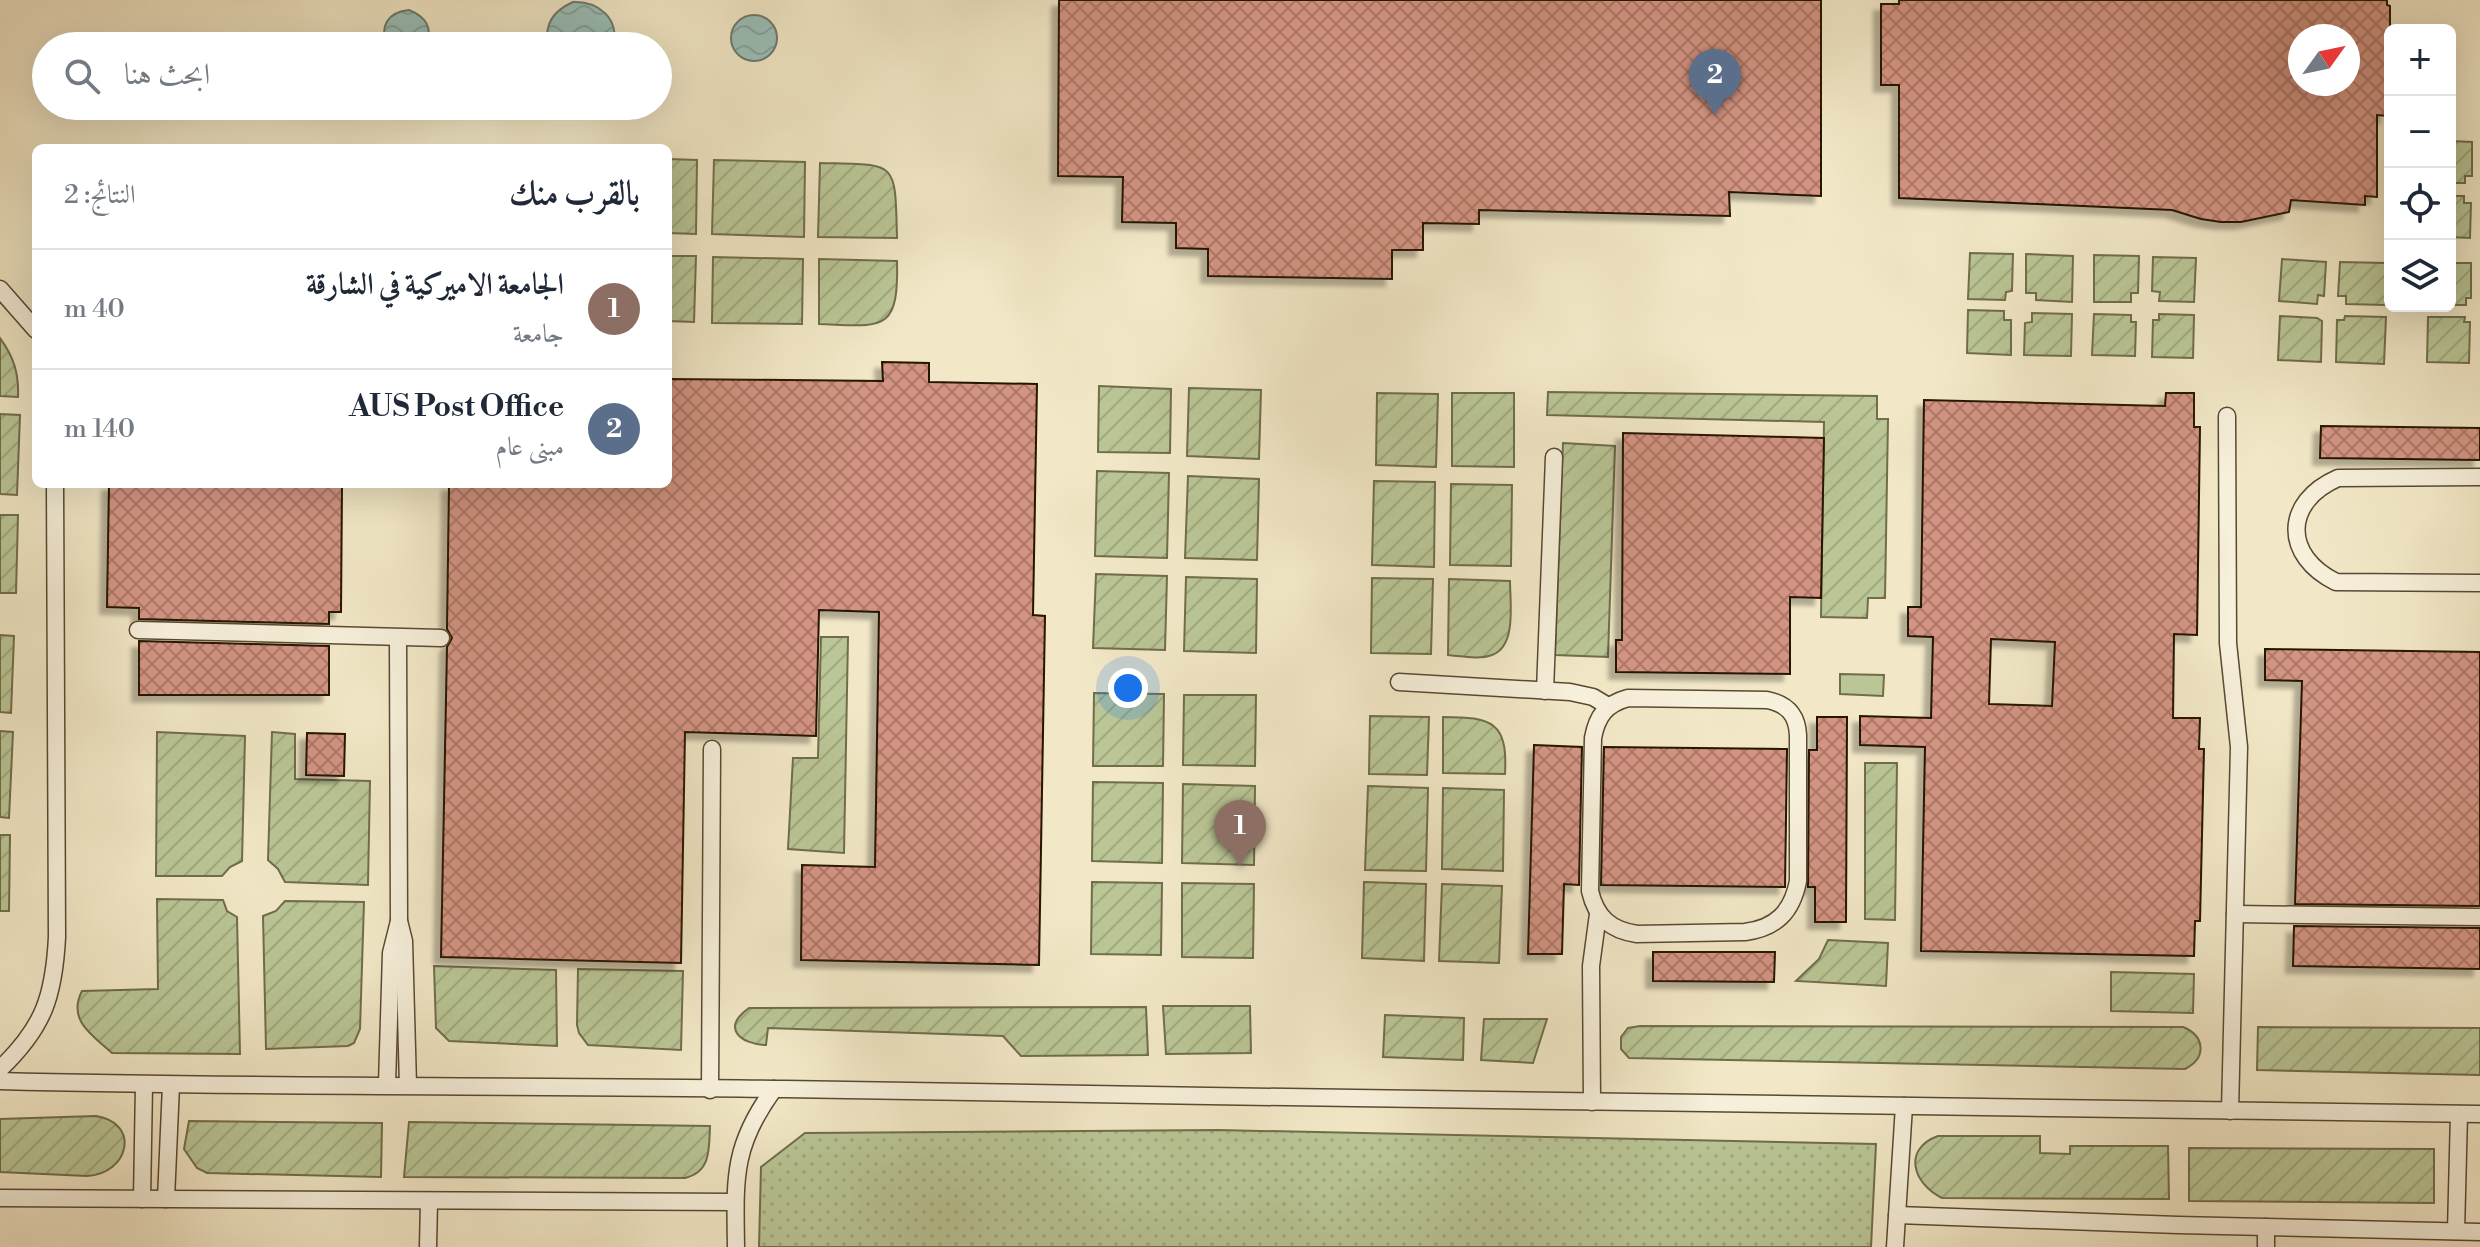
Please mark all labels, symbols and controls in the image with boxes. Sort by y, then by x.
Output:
north arrow [2288,24,2360,96]
map controls [2384,24,2456,312]
button: + [2384,24,2456,96]
search box [32,32,672,120]
pin: 2 [1689,49,1741,115]
icon: search [60,54,104,98]
text: ابحث هنا [124,56,210,94]
button: − [2384,96,2456,168]
button: locate [2384,168,2456,240]
text: بالقرب منك [509,173,640,215]
text: النتائج: 2 [64,179,136,211]
button: layers [2384,240,2456,312]
text: الجامعة الاميركية في الشارقة [306,266,564,304]
text: 40 m [64,293,125,325]
text: 1 [608,293,620,325]
text: جامعة [513,318,564,350]
text: AUS Post Office [349,388,564,426]
text: 140 m [64,413,135,445]
text: 2 [606,413,622,445]
text: مبنى عام [495,431,564,463]
your location [1108,668,1148,708]
pin: 1 [1214,800,1266,866]

